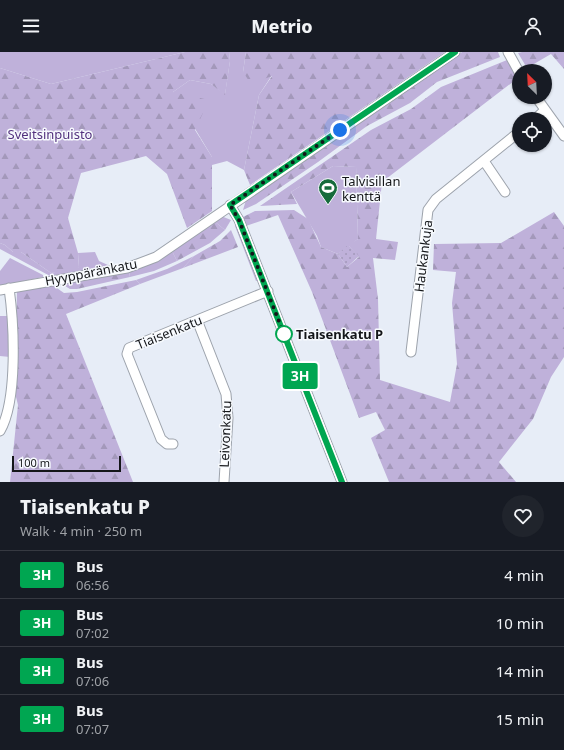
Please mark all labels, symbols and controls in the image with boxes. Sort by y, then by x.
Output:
text: Metrio [251,14,313,38]
icon: menu [20,15,42,37]
icon: person [522,15,544,37]
north arrow [512,64,552,104]
map controls [512,64,552,152]
button: locate [512,112,552,152]
your location [330,120,350,140]
park label: Sveitsinpuisto [8,125,93,143]
place label: Talvisillan kenttä [342,172,400,205]
sports icon: Talvisillan kenttä [317,177,339,205]
street label: Haukankuja [410,219,436,293]
street label: Hyyppäränkatu [43,254,139,290]
street label: Tiaisenkatu [133,311,205,353]
marker: Tiaisenkatu P [275,325,293,343]
place label: Tiaisenkatu P [296,325,383,343]
line badge: 3H [282,363,318,389]
text: 3H [291,366,309,385]
street label: Leivonkatu [215,400,235,468]
scale bar [12,454,121,473]
text: 100 m [18,455,50,470]
text: Tiaisenkatu P [20,494,150,520]
button: heart [502,495,544,537]
text: Walk · 4 min · 250 m [20,522,142,540]
text: Bus [76,556,103,576]
text: 3H [33,565,51,584]
text: 4 min [504,565,544,585]
text: 06:56 [76,576,109,594]
text: Bus [76,604,103,624]
text: 3H [33,613,51,632]
text: 10 min [496,613,544,633]
text: 07:02 [76,624,109,642]
text: Bus [76,652,103,672]
text: 3H [33,661,51,680]
text: 14 min [496,661,544,681]
text: 07:06 [76,672,109,690]
text: Bus [76,700,103,720]
text: 3H [33,709,51,728]
text: 15 min [496,709,544,729]
text: 07:07 [76,720,109,738]

